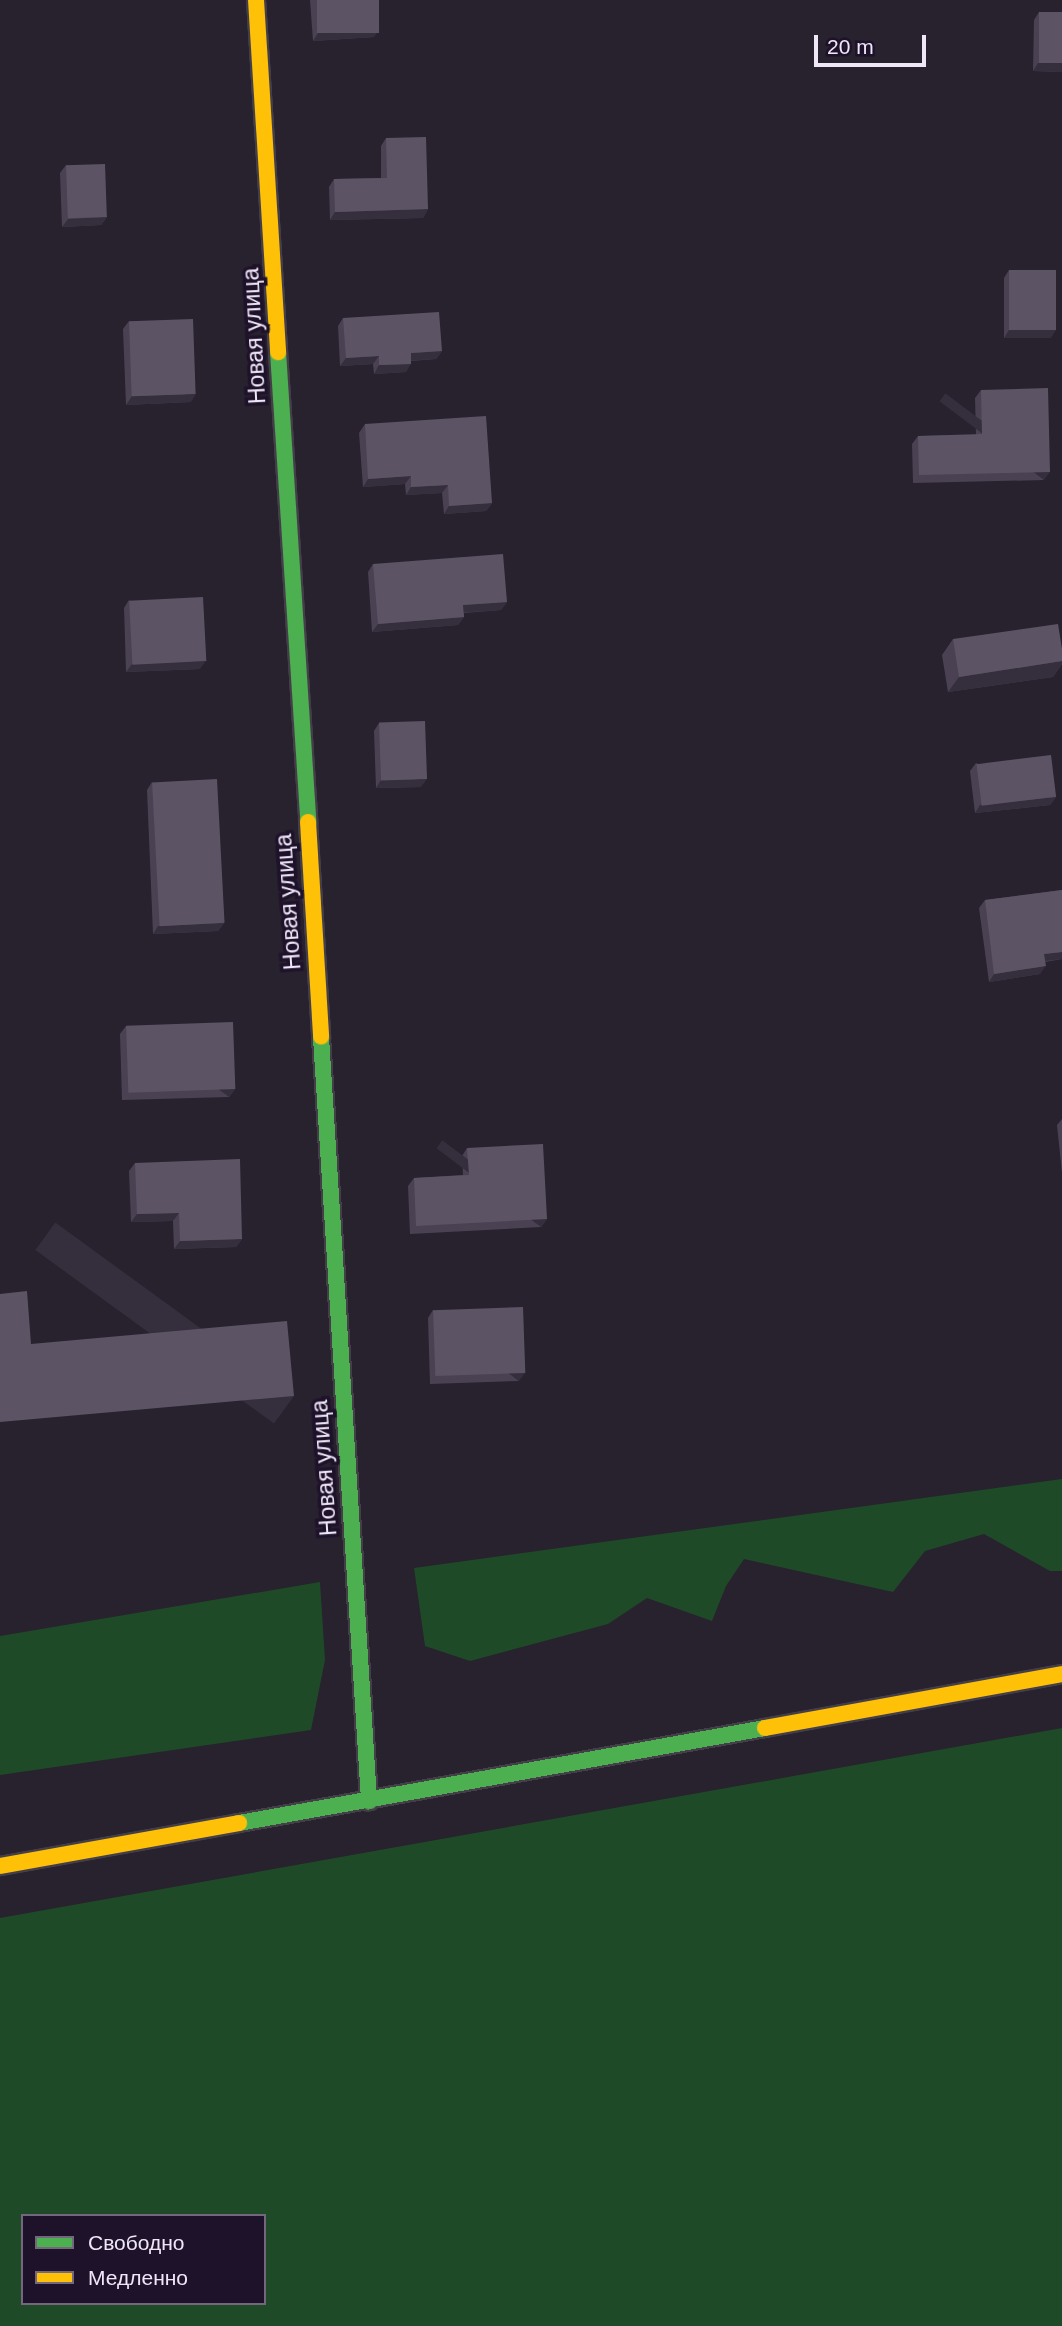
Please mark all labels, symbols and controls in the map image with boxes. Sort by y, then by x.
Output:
scale bar [817,21,929,65]
text: 20 m [827,35,874,58]
street label: Новая улица [237,267,271,405]
street label: Новая улица [269,833,307,971]
street label: Новая улица [305,1399,343,1537]
legend [21,2214,266,2305]
text: Свободно [88,2231,185,2254]
text: Медленно [88,2266,188,2289]

